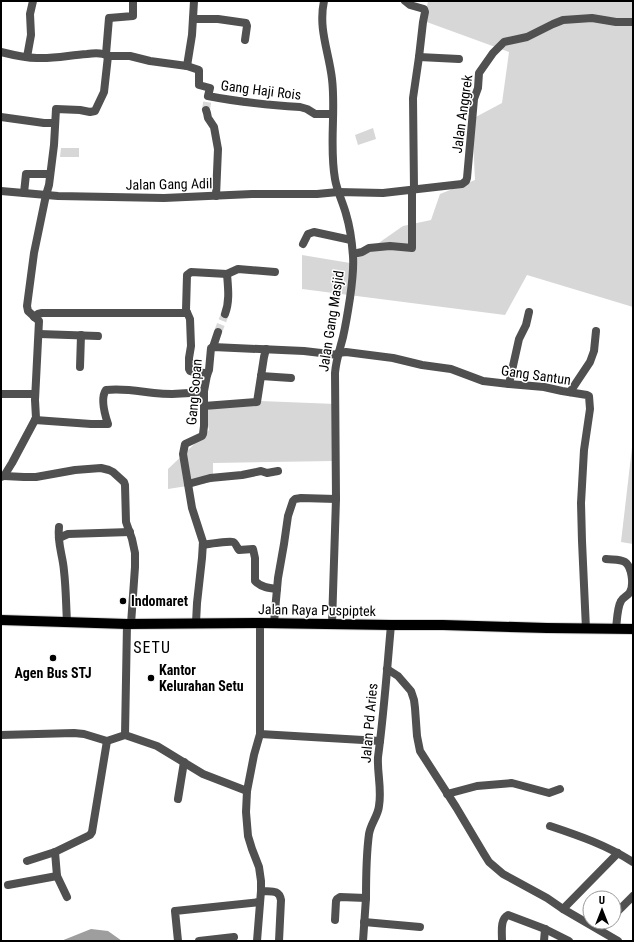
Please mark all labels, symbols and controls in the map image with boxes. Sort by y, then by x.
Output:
street label: Jalan Anggrek [449,73,476,154]
street label: Gang Haji Rois [220,77,302,103]
street label: Jalan Gang Adil [126,175,212,193]
street label: Jalan Gang Masjid [315,269,347,373]
street label: Gang Sopan [183,358,205,426]
street label: Gang Santun [500,362,572,388]
place label: Indomaret [131,593,188,609]
marker: Indomaret [118,596,128,606]
street label: Jalan Raya Puspiptek [258,601,377,619]
district label: SETU [133,638,171,657]
marker: Agen Bus STJ [48,653,58,663]
place label: Kantor Kelurahan Setu [159,662,244,694]
place label: Agen Bus STJ [14,665,92,681]
marker: Kantor Kelurahan Setu [146,673,156,683]
street label: Jalan Pd Aries [358,683,380,763]
north arrow [582,890,622,930]
text: U [599,894,605,907]

